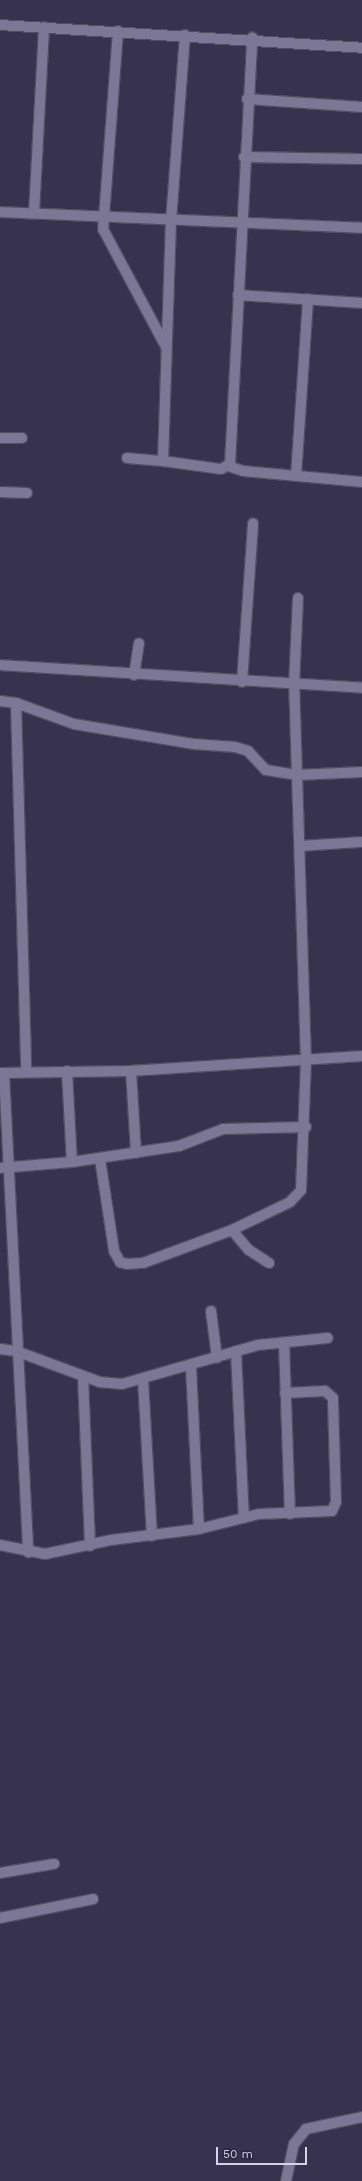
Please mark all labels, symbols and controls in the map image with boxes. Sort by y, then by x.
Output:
scale bar [218,2139,309,2165]
text: 50 m [223,2147,253,2161]

